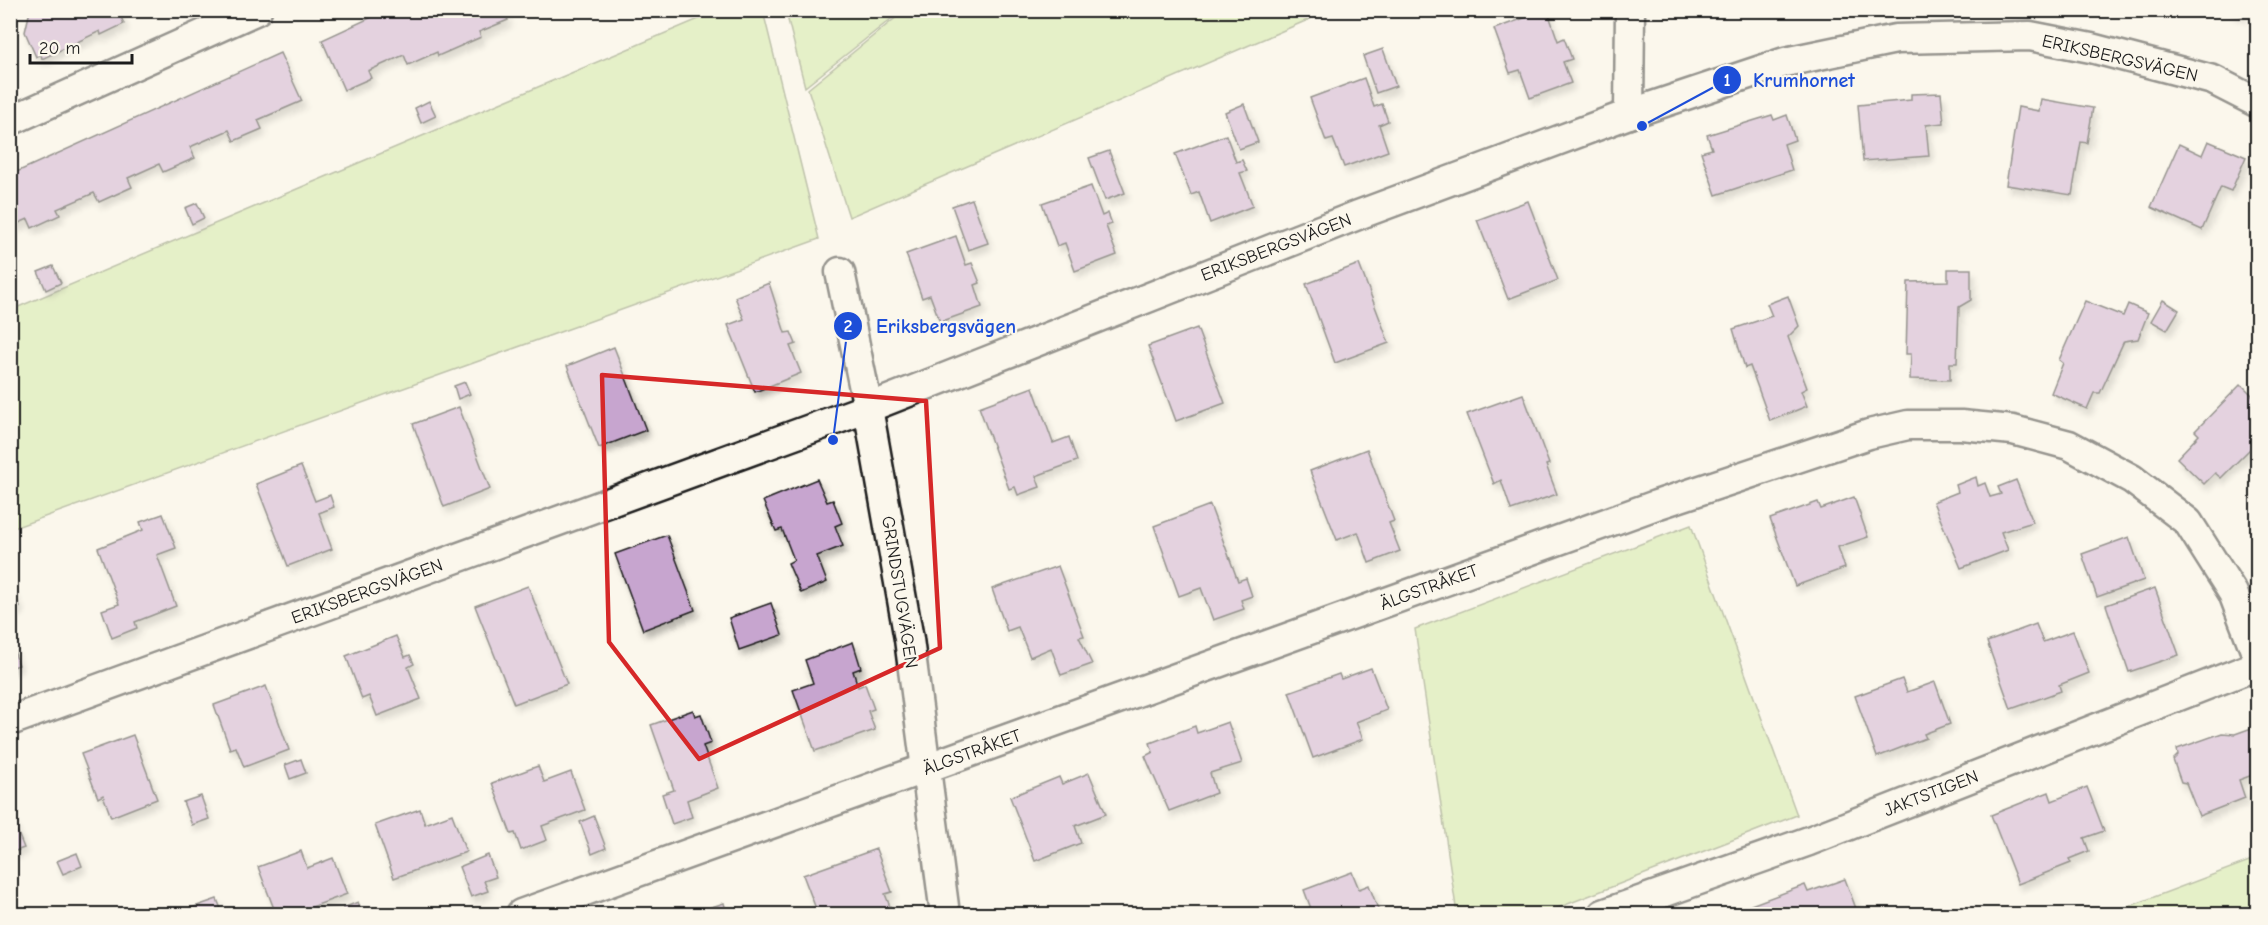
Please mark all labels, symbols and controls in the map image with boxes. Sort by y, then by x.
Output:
scale bar [30,27,132,65]
street label: ERIKSBERGSVÄGEN [2040,30,2200,87]
text: 20 m [39,38,80,59]
callout: Krumhornet [1712,61,1867,99]
text: Krumhornet [1753,69,1855,92]
text: 1 [1723,70,1731,91]
street label: ERIKSBERGSVÄGEN [1198,209,1354,286]
callout: Eriksbergsvägen [833,307,1028,345]
text: Eriksbergsvägen [876,315,1016,338]
text: 2 [844,316,853,337]
street label: GRINDSTUGVÄGEN [877,514,922,670]
street label: ERIKSBERGSVÄGEN [289,554,446,629]
street label: ÄLGSTRÅKET [1377,559,1482,615]
street label: ÄLGSTRÅKET [920,724,1025,780]
street label: JAKTSTIGEN [1881,766,1981,821]

